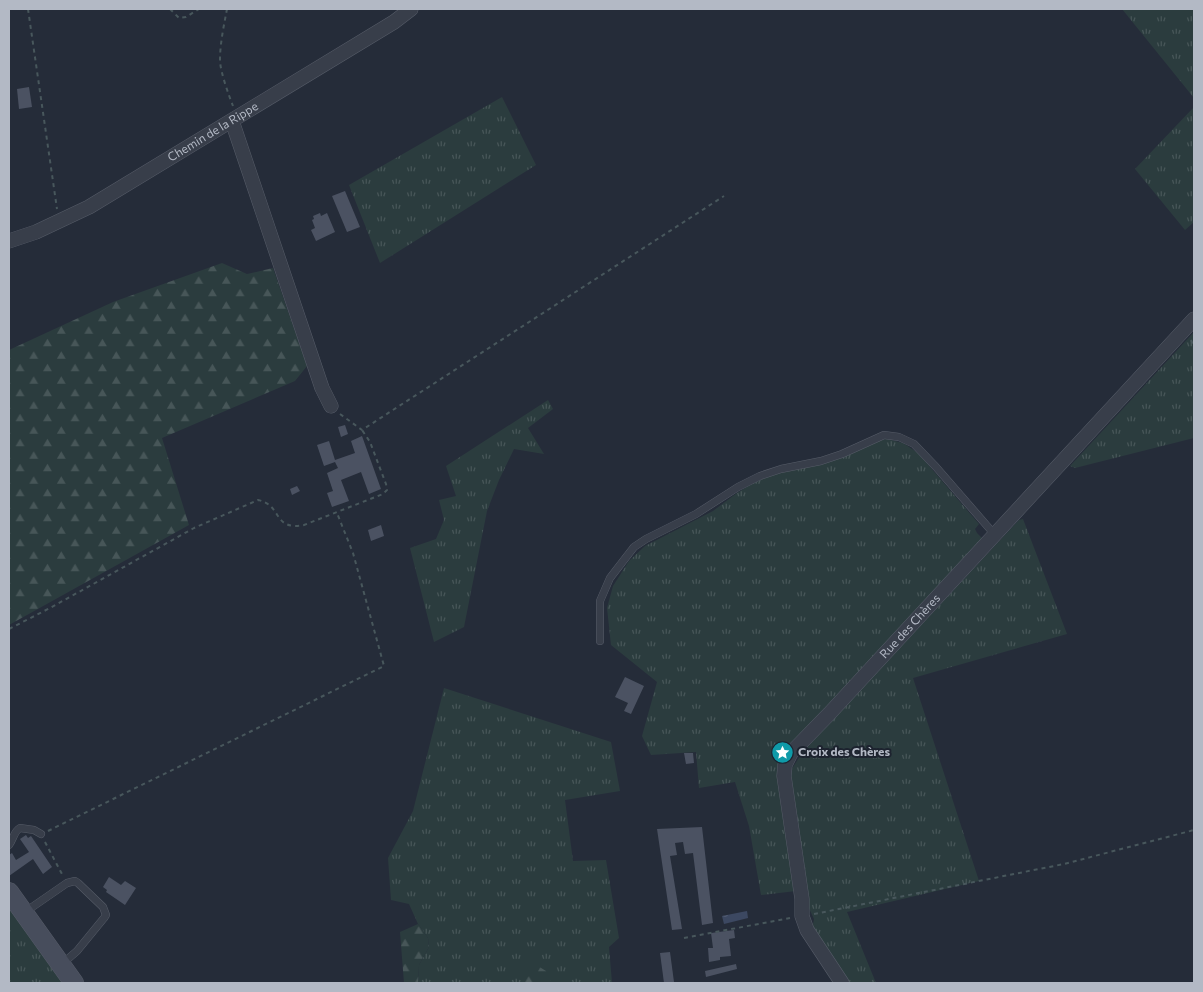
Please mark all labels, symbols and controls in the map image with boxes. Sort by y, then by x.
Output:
street label: Chemin de la Rippe [165,98,260,164]
street label: Rue des Chères [876,591,942,661]
place icon: Croix des Chères [770,740,794,764]
place label: Croix des Chères [798,744,890,758]

